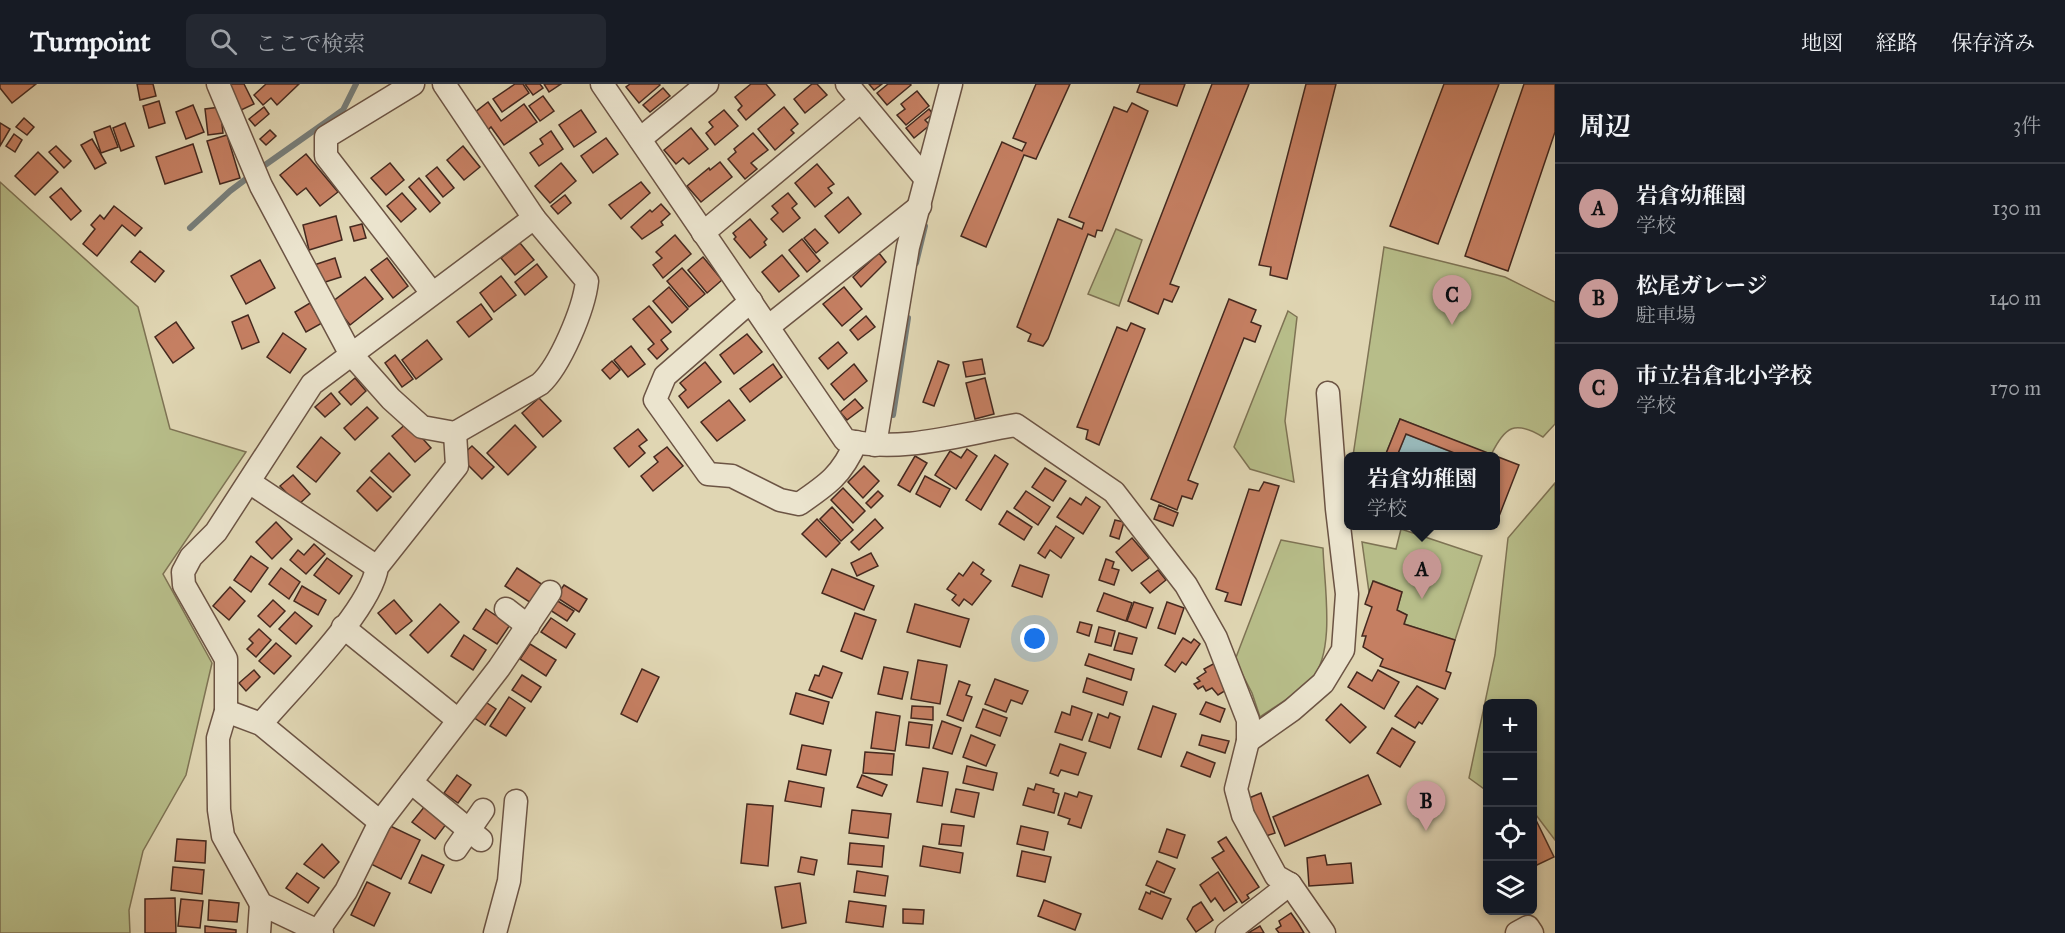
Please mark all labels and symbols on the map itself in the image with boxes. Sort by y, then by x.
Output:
pin: C [1432,276,1472,325]
pin: A [1402,550,1442,599]
your location [1020,624,1049,653]
pin: B [1406,782,1446,831]

